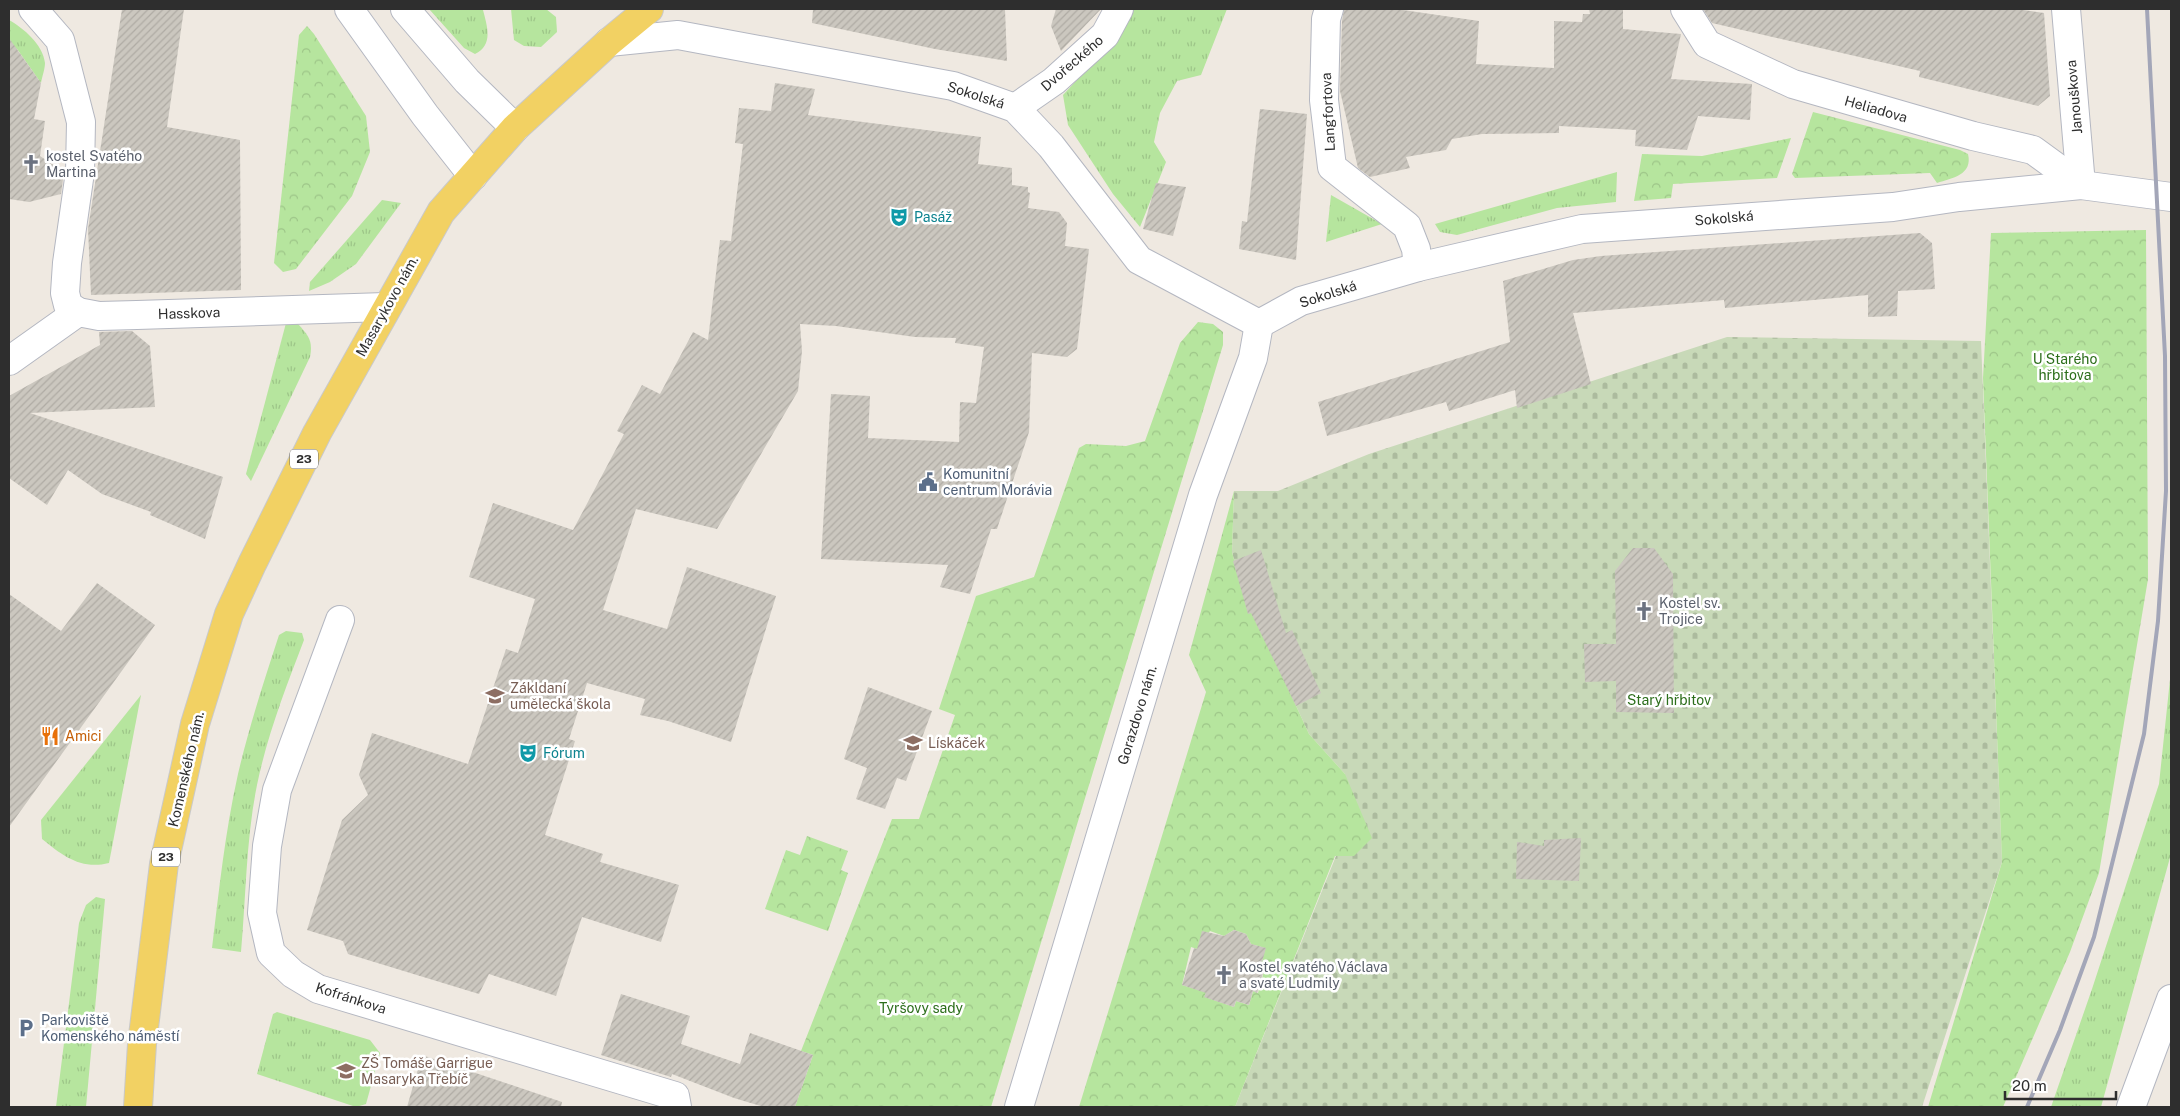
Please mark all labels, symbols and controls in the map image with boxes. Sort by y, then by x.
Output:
street label: Dvořeckého [1038,32,1106,94]
street label: Janouškova [2063,59,2085,135]
street label: Langfortova [1318,72,1338,152]
street label: Sokolská [945,78,1007,112]
street label: Heliadova [1843,92,1909,126]
place label: kostel Svatého Martina [46,148,142,180]
church icon: kostel Svatého Martina [20,153,42,175]
theatre icon: Pasáž [888,206,910,228]
street label: Sokolská [1694,207,1754,229]
place label: Pasáž [914,209,952,225]
street label: Masarykovo nám. [353,253,421,359]
street label: Sokolská [1297,277,1359,311]
street label: Hasskova [158,304,220,322]
park label: U Starého hřbitova [2033,351,2097,383]
road number: 23 [290,449,318,468]
place label: Komunitní centrum Morávia [943,466,1052,498]
public building icon: Komunitní centrum Morávia [917,471,939,493]
place label: Kostel sv. Trojice [1659,595,1720,627]
church icon: Kostel sv. Trojice [1633,600,1655,622]
street label: Gorazdovo nám. [1114,663,1160,767]
place label: Zákldaní umělecká škola [510,680,611,712]
school or university icon: Zákldaní umělecká škola [484,685,506,707]
park label: Starý hřbitov [1627,692,1711,708]
street label: Komenského nám. [165,710,207,828]
restaurant icon: Amici [39,725,61,747]
place label: Amici [65,728,102,744]
school or university icon: Lískáček [902,732,924,754]
place label: Lískáček [928,735,986,751]
theatre icon: Fórum [517,742,539,764]
place label: Fórum [543,745,585,761]
road number: 23 [152,848,180,866]
place label: Kostel svatého Václava a svaté Ludmily [1239,959,1388,991]
church icon: Kostel svatého Václava a svaté Ludmily [1213,964,1235,986]
street label: Kofránkova [314,979,388,1017]
park label: Tyršovy sady [879,1000,964,1016]
place label: Parkoviště Komenského náměstí [41,1012,180,1044]
parking icon: Parkoviště Komenského náměstí [15,1017,37,1039]
place label: ZŠ Tomáše Garrigue Masaryka Třebíč [361,1054,493,1087]
school or university icon: ZŠ Tomáše Garrigue Masaryka Třebíč [335,1060,357,1082]
scale bar [2005,1068,2116,1100]
text: 20 m [2012,1077,2047,1094]

